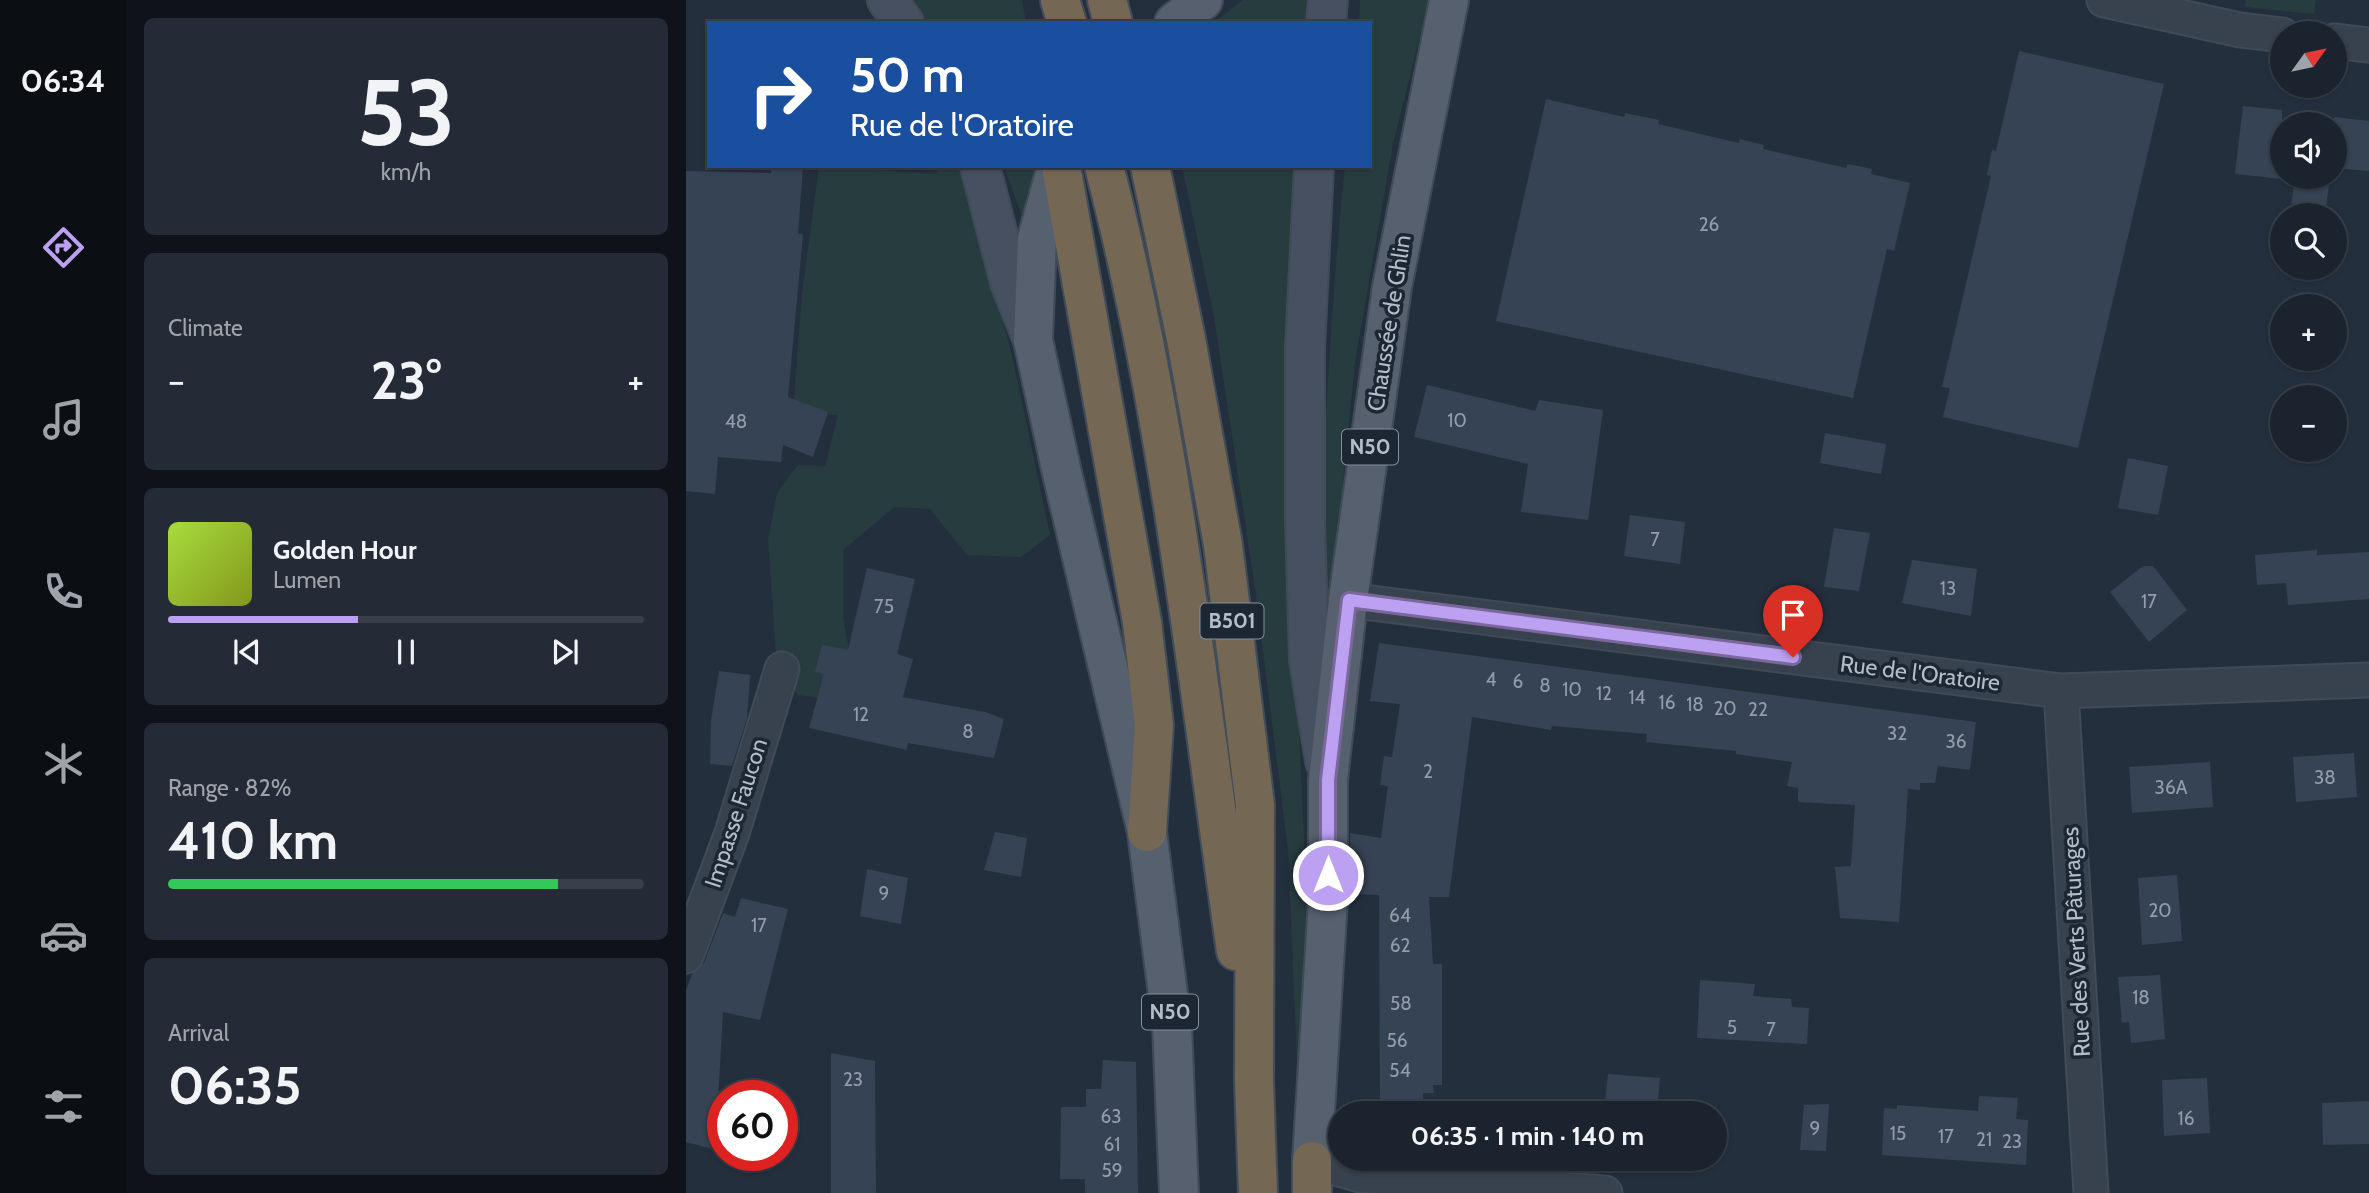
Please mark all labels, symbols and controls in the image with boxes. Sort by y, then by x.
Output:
north arrow [2270,21,2347,98]
map controls [2270,21,2347,462]
text: 50 m [850,45,965,104]
icon: right [735,49,826,140]
text: 53 [357,57,455,168]
text: 06:34 [21,61,105,100]
text: Rue de l'Oratoire [850,105,1074,144]
button: sound [2270,112,2347,189]
text: km/h [381,158,431,186]
button: search [2270,203,2347,280]
house number: 26 [1699,213,1719,236]
icon: directions [39,223,88,272]
street label: Chaussée de Ghlin [1361,233,1417,413]
button: + [2270,294,2347,371]
text: Climate [168,314,243,342]
text: 23° [371,349,441,412]
text: − [168,357,185,404]
text: + [627,357,644,404]
button: − [2270,385,2347,462]
icon: music [39,395,88,444]
house number: 10 [1447,409,1467,432]
house number: 48 [725,410,747,433]
road number: N50 [1342,430,1398,464]
house number: 7 [1650,528,1660,551]
text: Golden Hour [273,534,416,566]
text: Lumen [273,566,341,594]
icon: phone [39,567,88,616]
house number: 13 [1940,577,1956,600]
pin [1763,585,1823,657]
house number: 17 [2141,590,2157,613]
house number: 75 [874,595,894,618]
icon: arrive [1774,596,1812,634]
road number: B501 [1200,604,1264,638]
icon: previous [228,633,266,671]
icon: pause [387,633,425,671]
icon: next [546,633,584,671]
street label: Rue de l'Oratoire [1838,649,2002,697]
house number: 4 [1486,668,1497,691]
house number: 6 [1513,670,1523,693]
house number: 8 [1539,674,1551,697]
house number: 10 [1562,678,1582,701]
house number: 12 [1596,682,1612,705]
house number: 14 [1628,686,1646,709]
house number: 16 [1659,691,1676,714]
house number: 18 [1686,693,1704,716]
house number: 20 [1713,697,1737,720]
house number: 22 [1748,698,1768,721]
house number: 12 [853,703,869,726]
house number: 8 [962,720,974,743]
house number: 32 [1887,722,1907,745]
house number: 36 [1945,730,1967,753]
street label: Impasse Faucon [699,735,773,891]
icon: climate [39,739,88,788]
house number: 2 [1423,760,1433,783]
house number: 38 [2314,766,2336,789]
text: Range · 82% [168,774,291,802]
house number: 36A [2155,776,2188,799]
text: 410 km [168,809,338,872]
street label: Rue des Verts Pâturages [2056,826,2096,1058]
position arrow [1291,838,1365,912]
house number: 9 [879,882,889,905]
house number: 20 [2148,899,2172,922]
house number: 64 [1389,904,1411,927]
icon: car [39,911,88,960]
house number: 17 [751,914,767,937]
house number: 62 [1390,934,1410,957]
house number: 18 [2132,986,2150,1009]
house number: 58 [1390,992,1412,1015]
road number: N50 [1142,995,1198,1030]
house number: 5 [1727,1016,1737,1039]
house number: 7 [1766,1018,1776,1041]
text: Arrival [168,1019,229,1047]
house number: 56 [1386,1029,1408,1052]
text: 06:35 [168,1054,301,1117]
house number: 54 [1389,1059,1411,1082]
house number: 23 [843,1068,863,1091]
speed limit sign: 60 [707,1080,798,1171]
icon: filters [39,1082,88,1131]
house number: 63 [1100,1105,1122,1128]
house number: 16 [2178,1107,2195,1130]
house number: 9 [1810,1117,1820,1140]
text: 06:35 · 1 min · 140 m [1411,1120,1644,1152]
house number: 15 [1890,1122,1906,1145]
house number: 17 [1938,1125,1954,1148]
house number: 21 [1976,1128,1992,1151]
house number: 23 [2002,1130,2022,1153]
house number: 61 [1104,1133,1120,1156]
house number: 59 [1101,1159,1123,1182]

